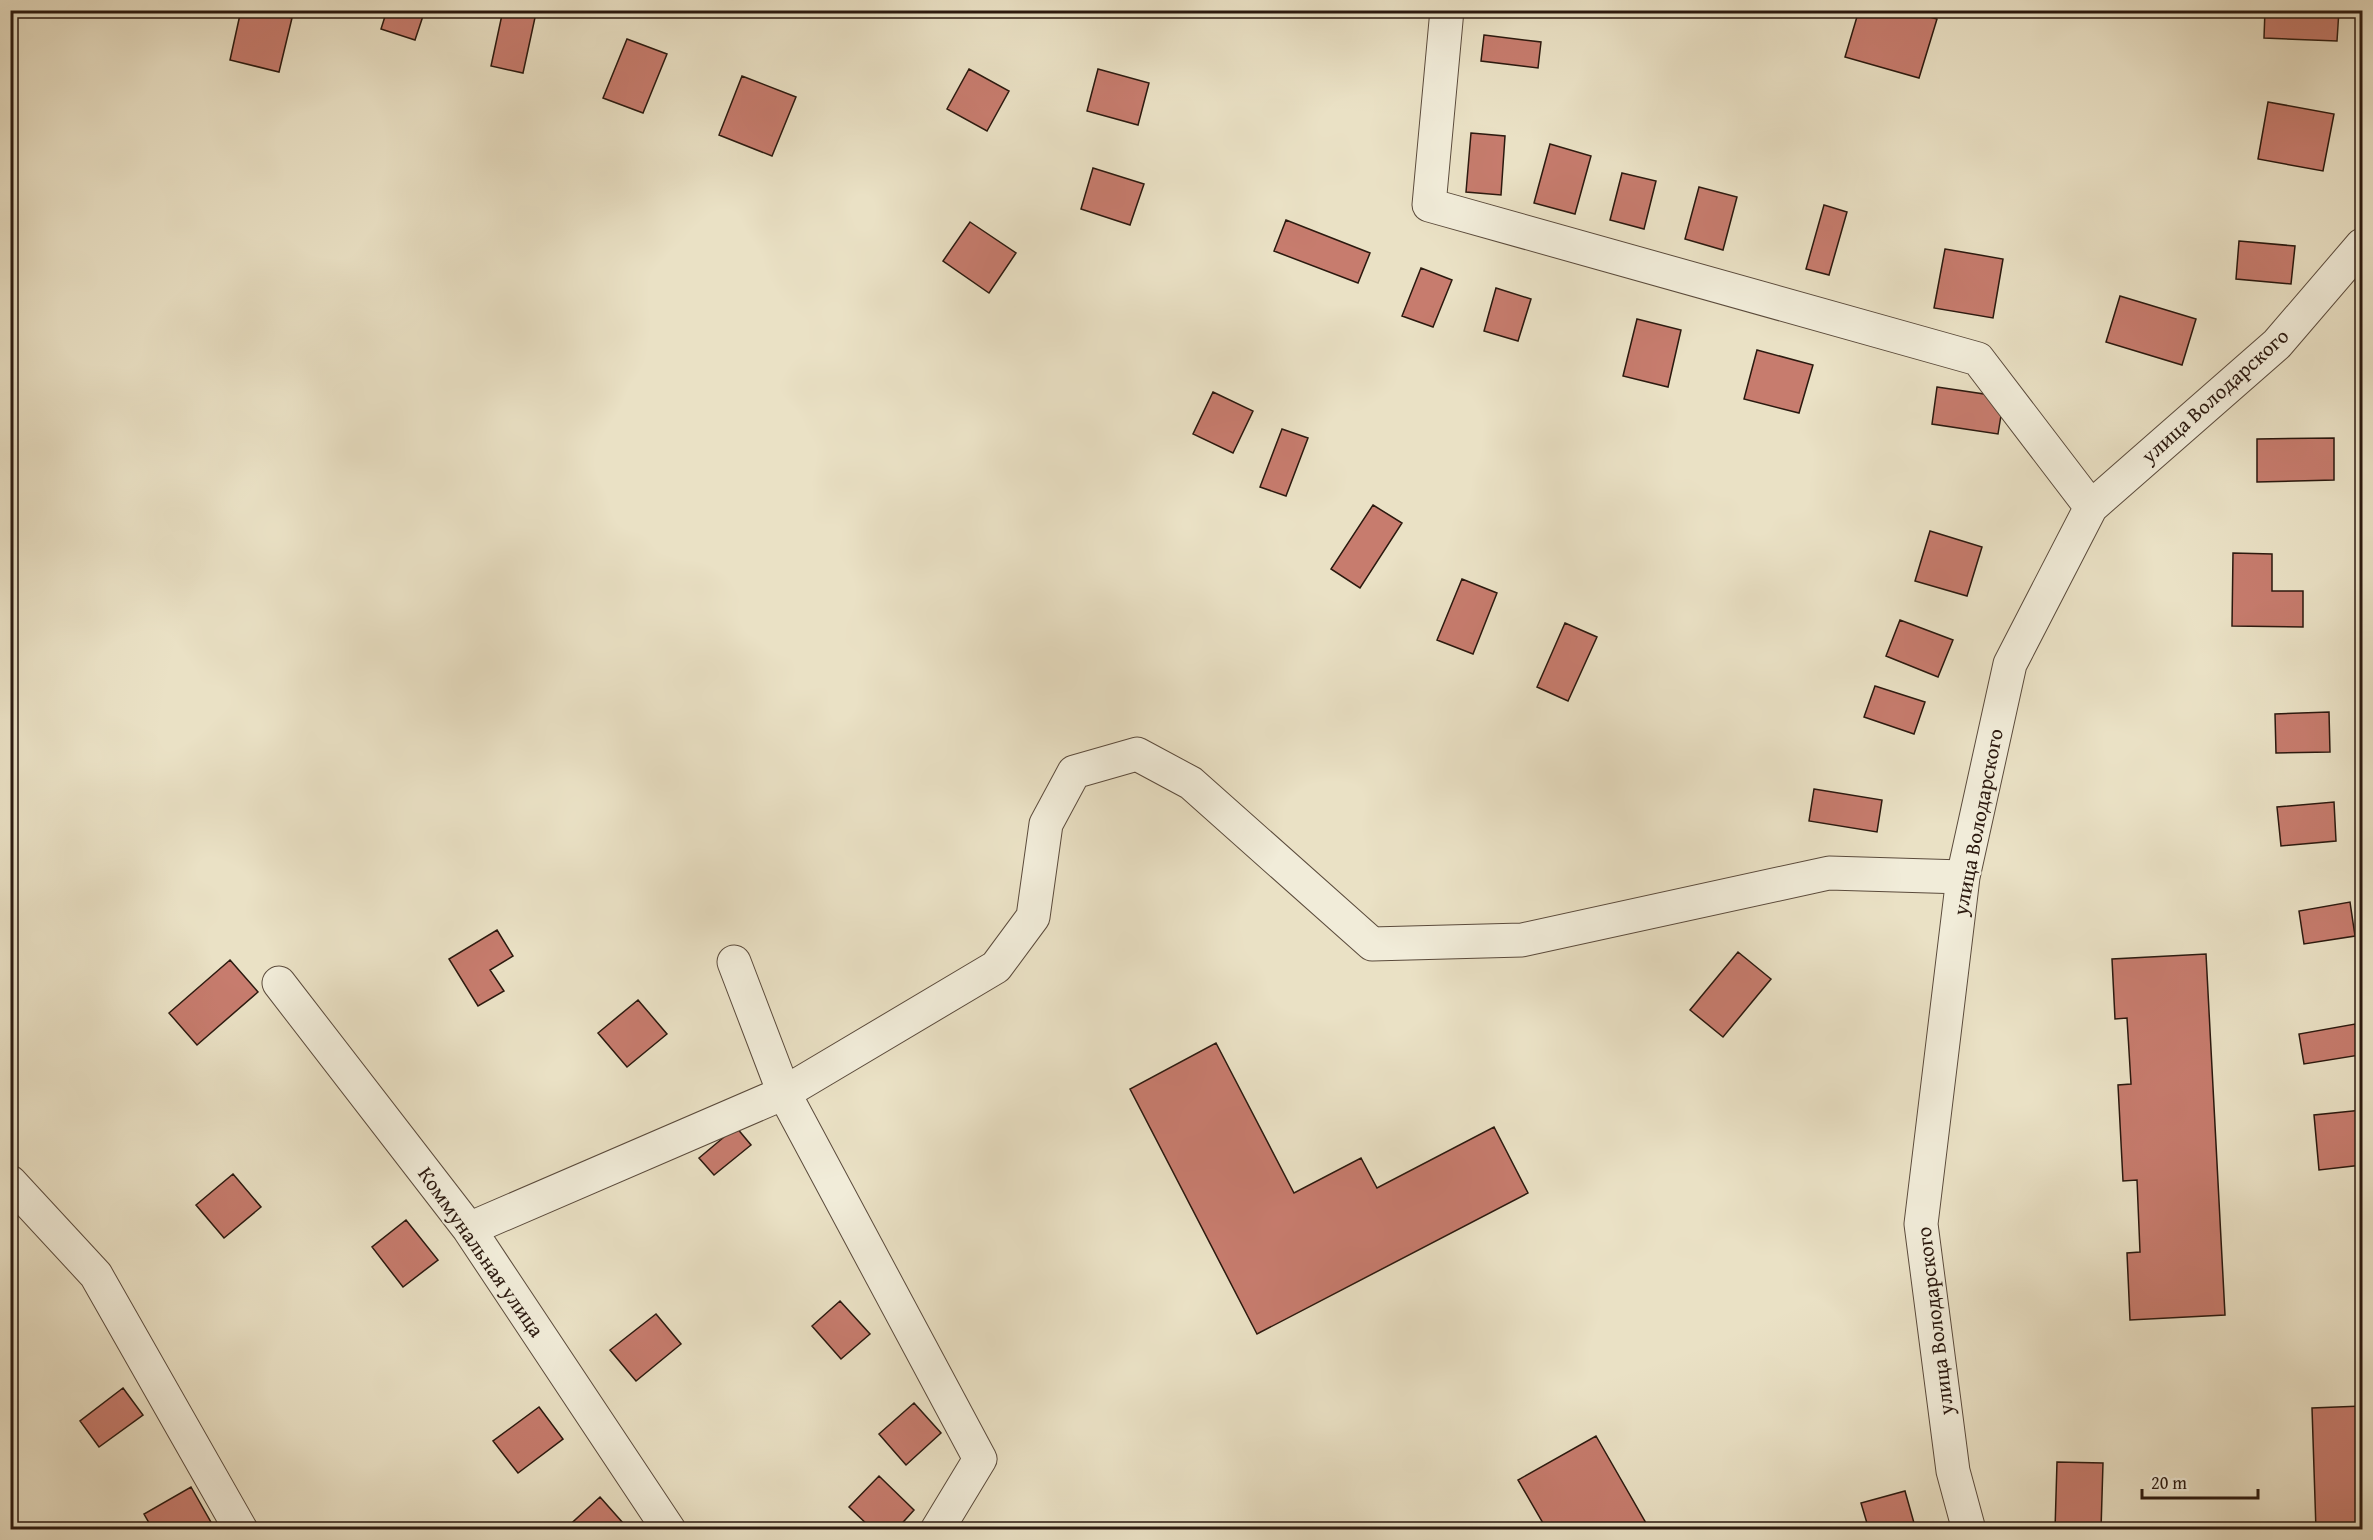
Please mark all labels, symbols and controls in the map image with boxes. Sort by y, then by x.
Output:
street label: улица Володарского [2133,321,2295,471]
street label: улица Володарского [1944,726,2011,919]
street label: Коммунальная улица [411,1160,552,1343]
street label: улица Володарского [1908,1225,1962,1418]
scale bar [2142,1462,2258,1500]
text: 20 m [2151,1469,2187,1496]

